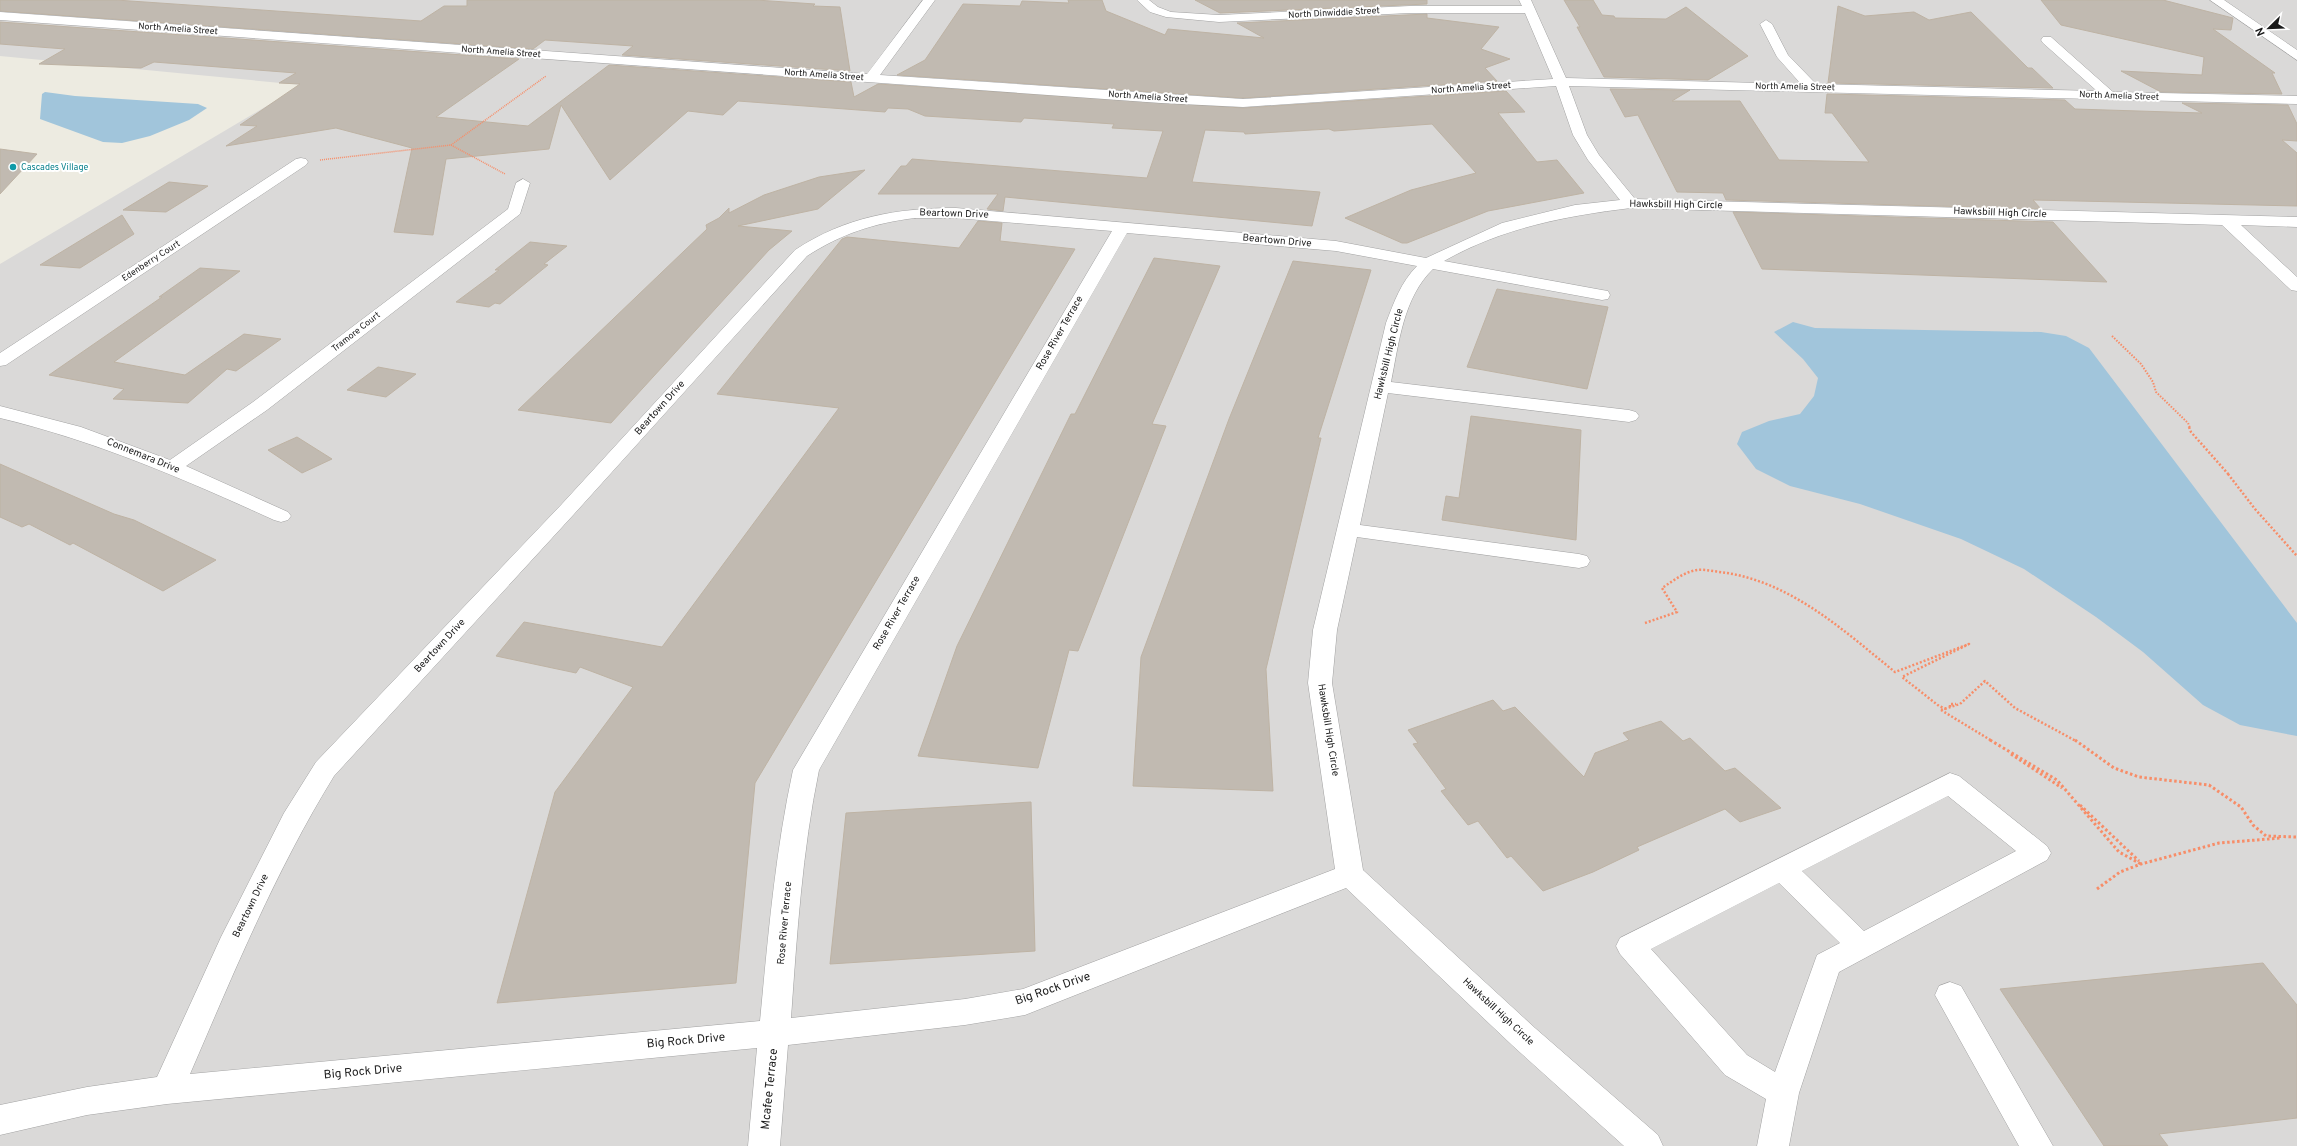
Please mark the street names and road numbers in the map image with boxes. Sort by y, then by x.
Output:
street label: North Dinwiddie Street [1288,5,1380,21]
street label: North Amelia Street [138,21,218,37]
street label: North Amelia Street [461,44,541,60]
street label: North Amelia Street [784,67,864,83]
street label: North Amelia Street [1431,80,1511,96]
street label: North Amelia Street [1755,81,1835,93]
street label: North Amelia Street [1108,89,1188,105]
street label: North Amelia Street [2079,89,2159,103]
street label: Hawksbill High Circle [1629,198,1723,212]
street label: Hawksbill High Circle [1953,205,2047,221]
street label: Beartown Drive [919,206,989,222]
street label: Beartown Drive [1242,232,1312,250]
street label: Edenberry Court [120,238,182,284]
street label: Rose River Terrace [1033,294,1087,372]
street label: Hawksbill High Circle [1371,307,1407,401]
street label: Tramore Court [329,310,383,354]
street label: Beartown Drive [632,378,688,438]
street label: Connemara Drive [104,435,182,477]
street label: Rose River Terrace [870,574,924,652]
street label: Beartown Drive [412,616,468,676]
street label: Hawksbill High Circle [1314,683,1342,777]
street label: Beartown Drive [230,872,272,940]
street label: Rose River Terrace [775,881,795,965]
street label: Big Rock Drive [1013,969,1093,1009]
street label: Hawksbill High Circle [1459,975,1537,1049]
street label: Big Rock Drive [646,1030,726,1052]
street label: Mcafee Terrace [758,1048,782,1130]
street label: Big Rock Drive [323,1061,403,1083]

